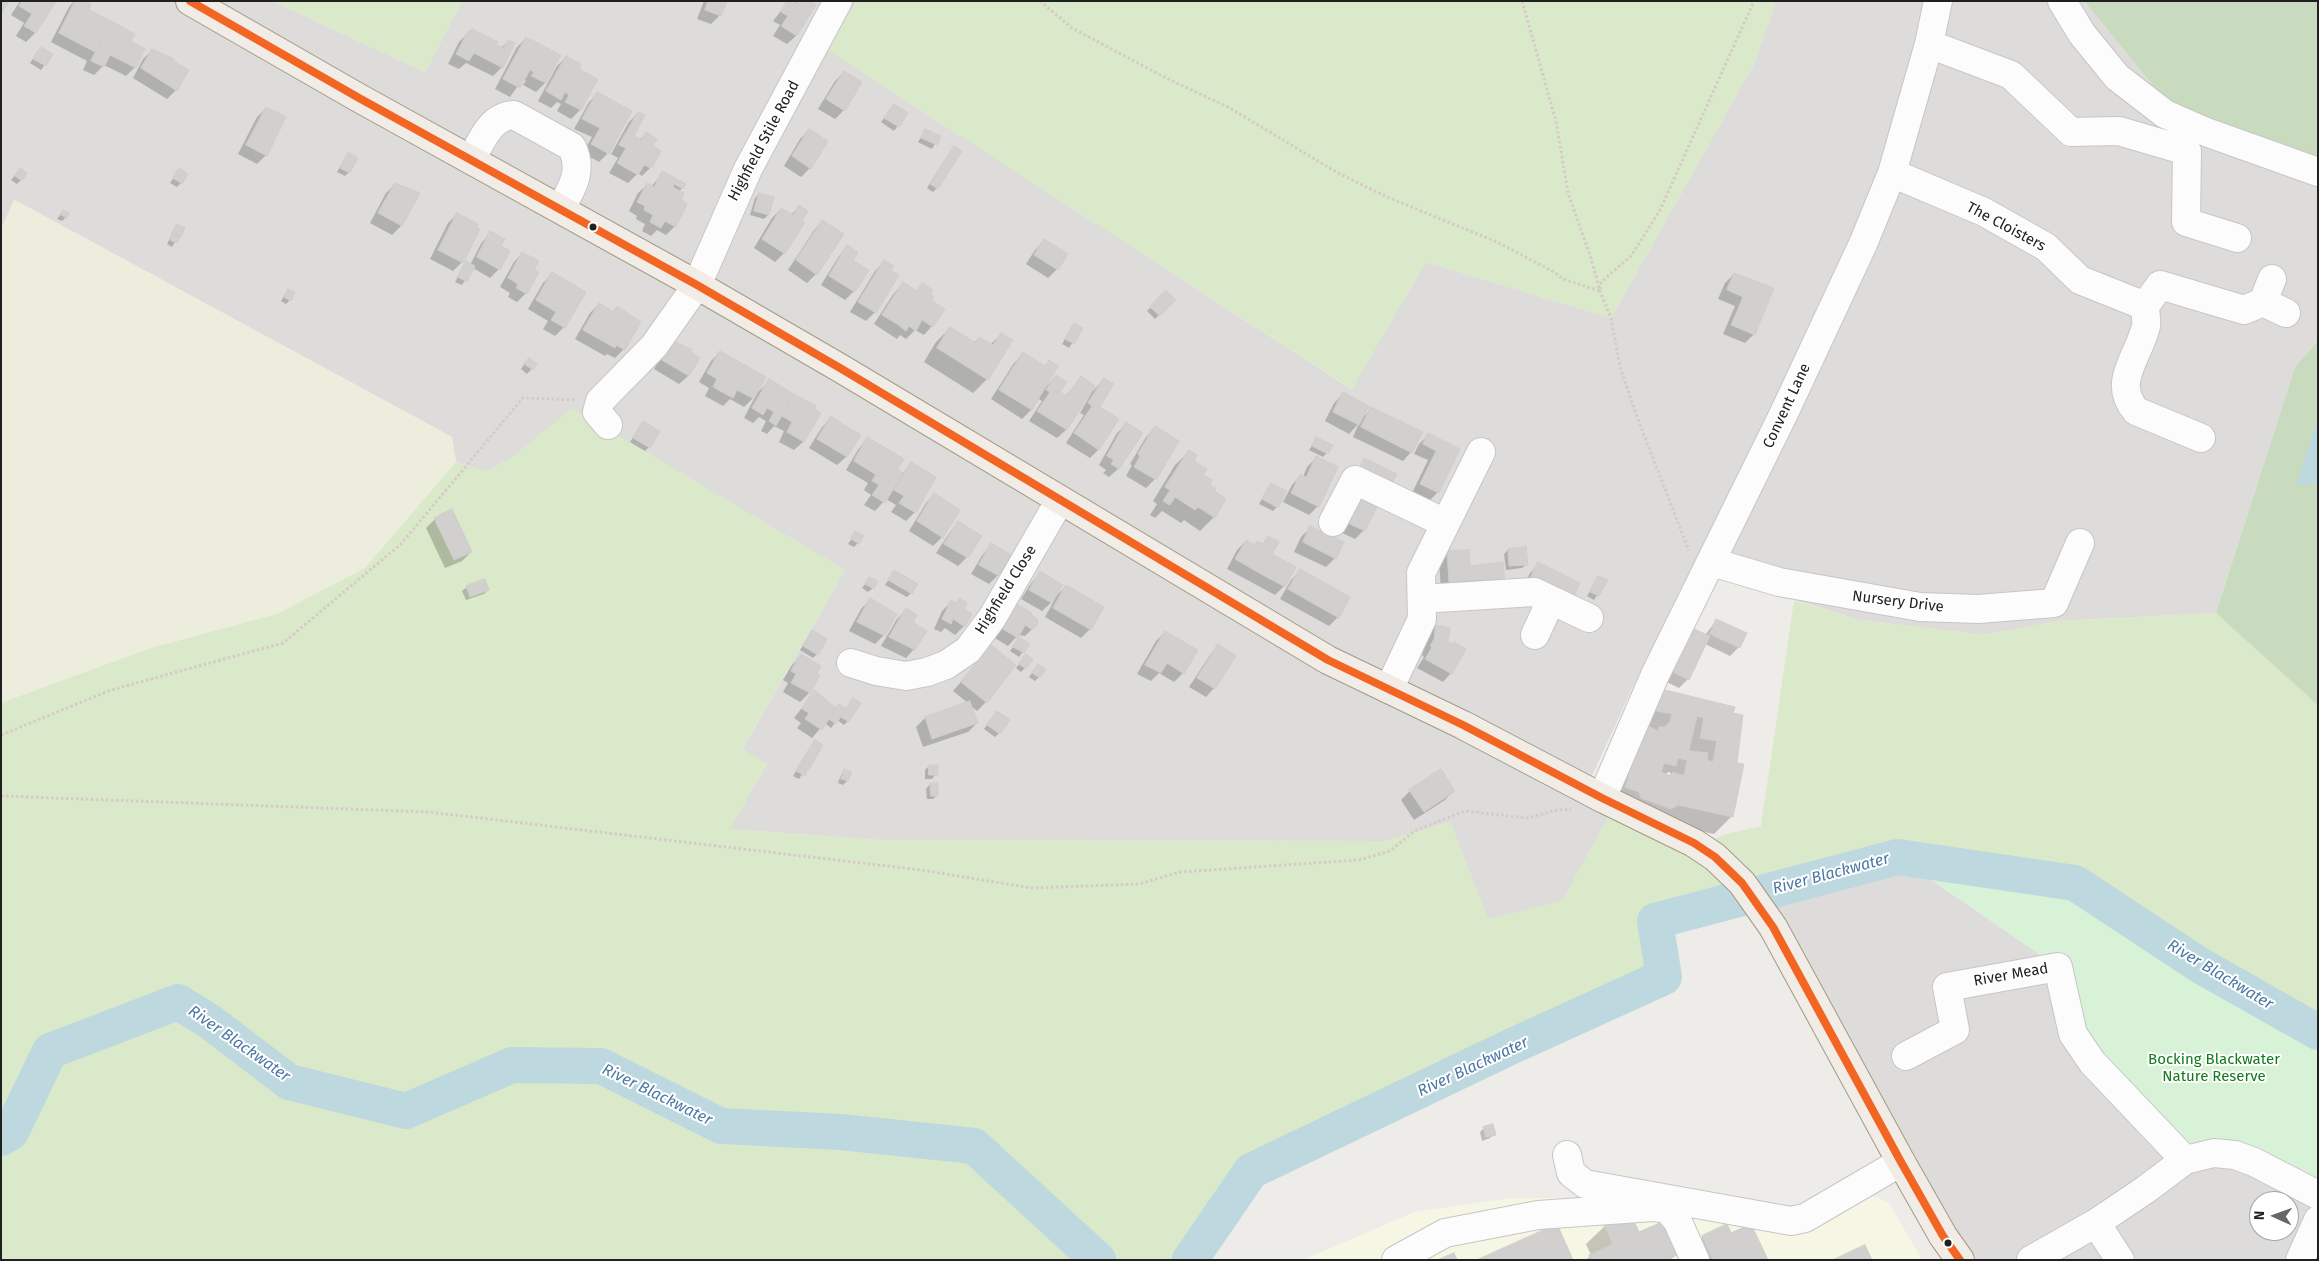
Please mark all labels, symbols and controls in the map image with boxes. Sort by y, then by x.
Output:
street label: Highfield Stile Road [725,78,803,204]
street label: The Cloisters [1963,199,2049,255]
unlabelled marker [588,222,598,232]
street label: Convent Lane [1759,361,1815,451]
street label: Highfield Close [971,542,1041,638]
street label: Nursery Drive [1851,587,1945,617]
water label: River Blackwater [1771,849,1891,899]
water label: River Blackwater [2164,936,2276,1014]
street label: River Mead [1972,960,2050,990]
water label: River Blackwater [184,1002,294,1086]
water label: River Blackwater [1415,1033,1531,1101]
park label: Bocking Blackwater Nature Reserve [2148,1051,2280,1086]
water label: River Blackwater [599,1060,715,1130]
north arrow [2249,1191,2299,1241]
text: N [2251,1211,2268,1220]
unlabelled marker [1943,1238,1953,1248]

